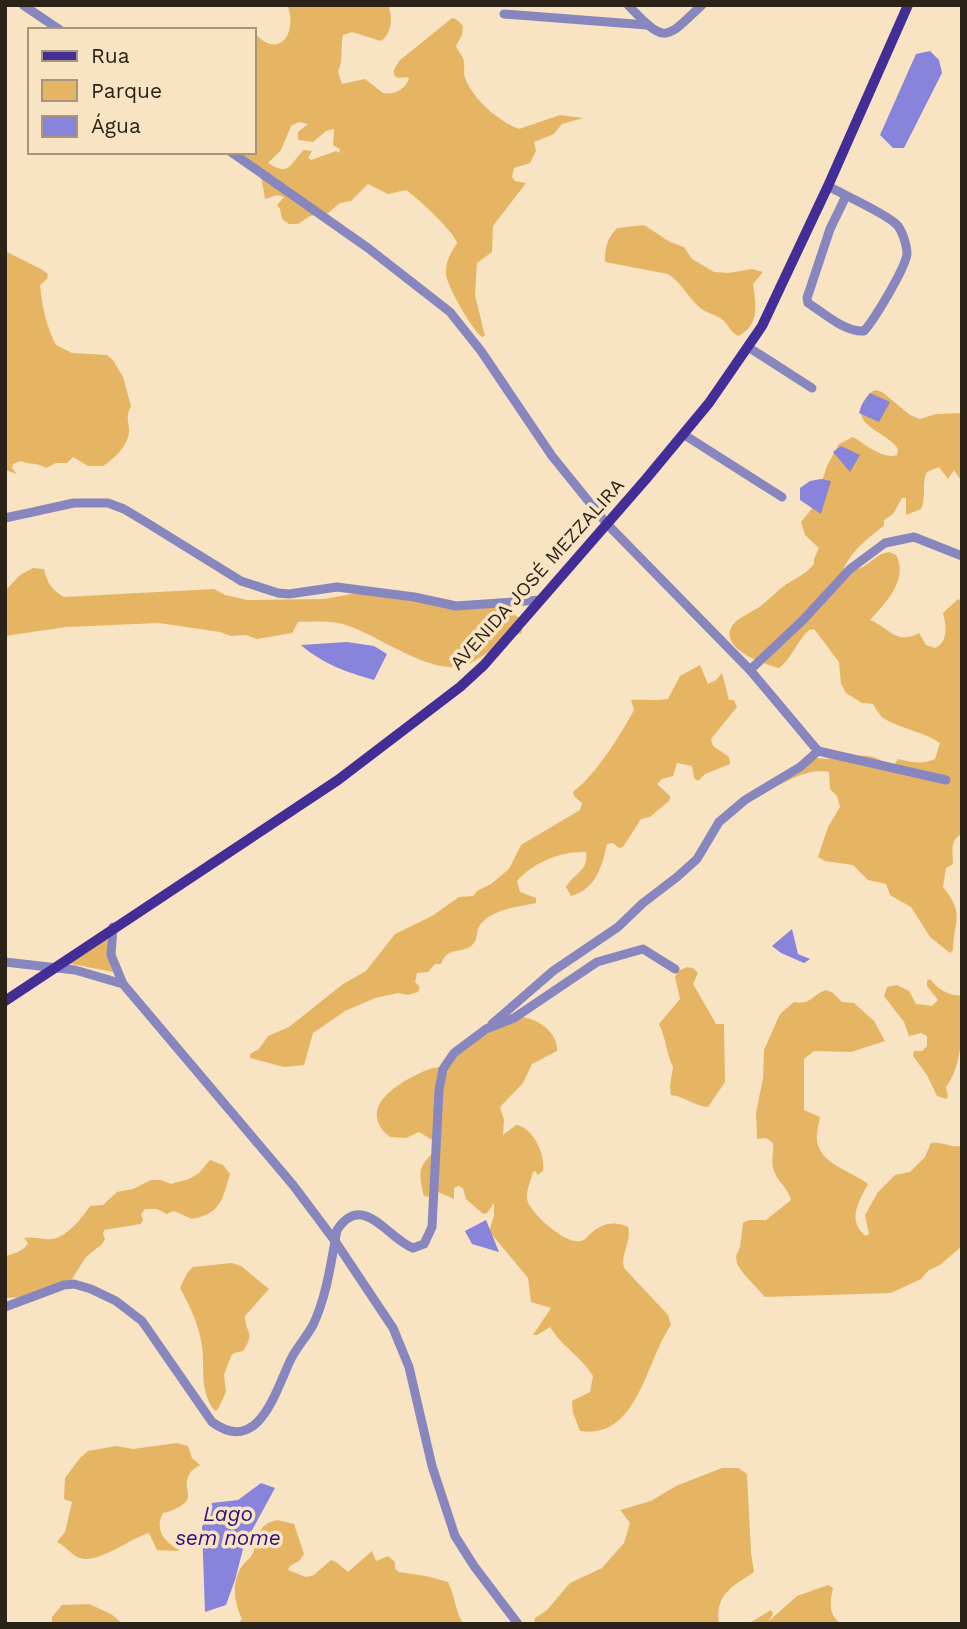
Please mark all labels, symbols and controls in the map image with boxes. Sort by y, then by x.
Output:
legend [28,28,256,154]
text: Rua [91,43,130,68]
text: Parque [91,78,162,103]
text: Água [91,113,141,138]
street label: AVENIDA JOSÉ MEZZALIRA [445,473,629,674]
water label: Lago sem nome [175,1501,281,1550]

